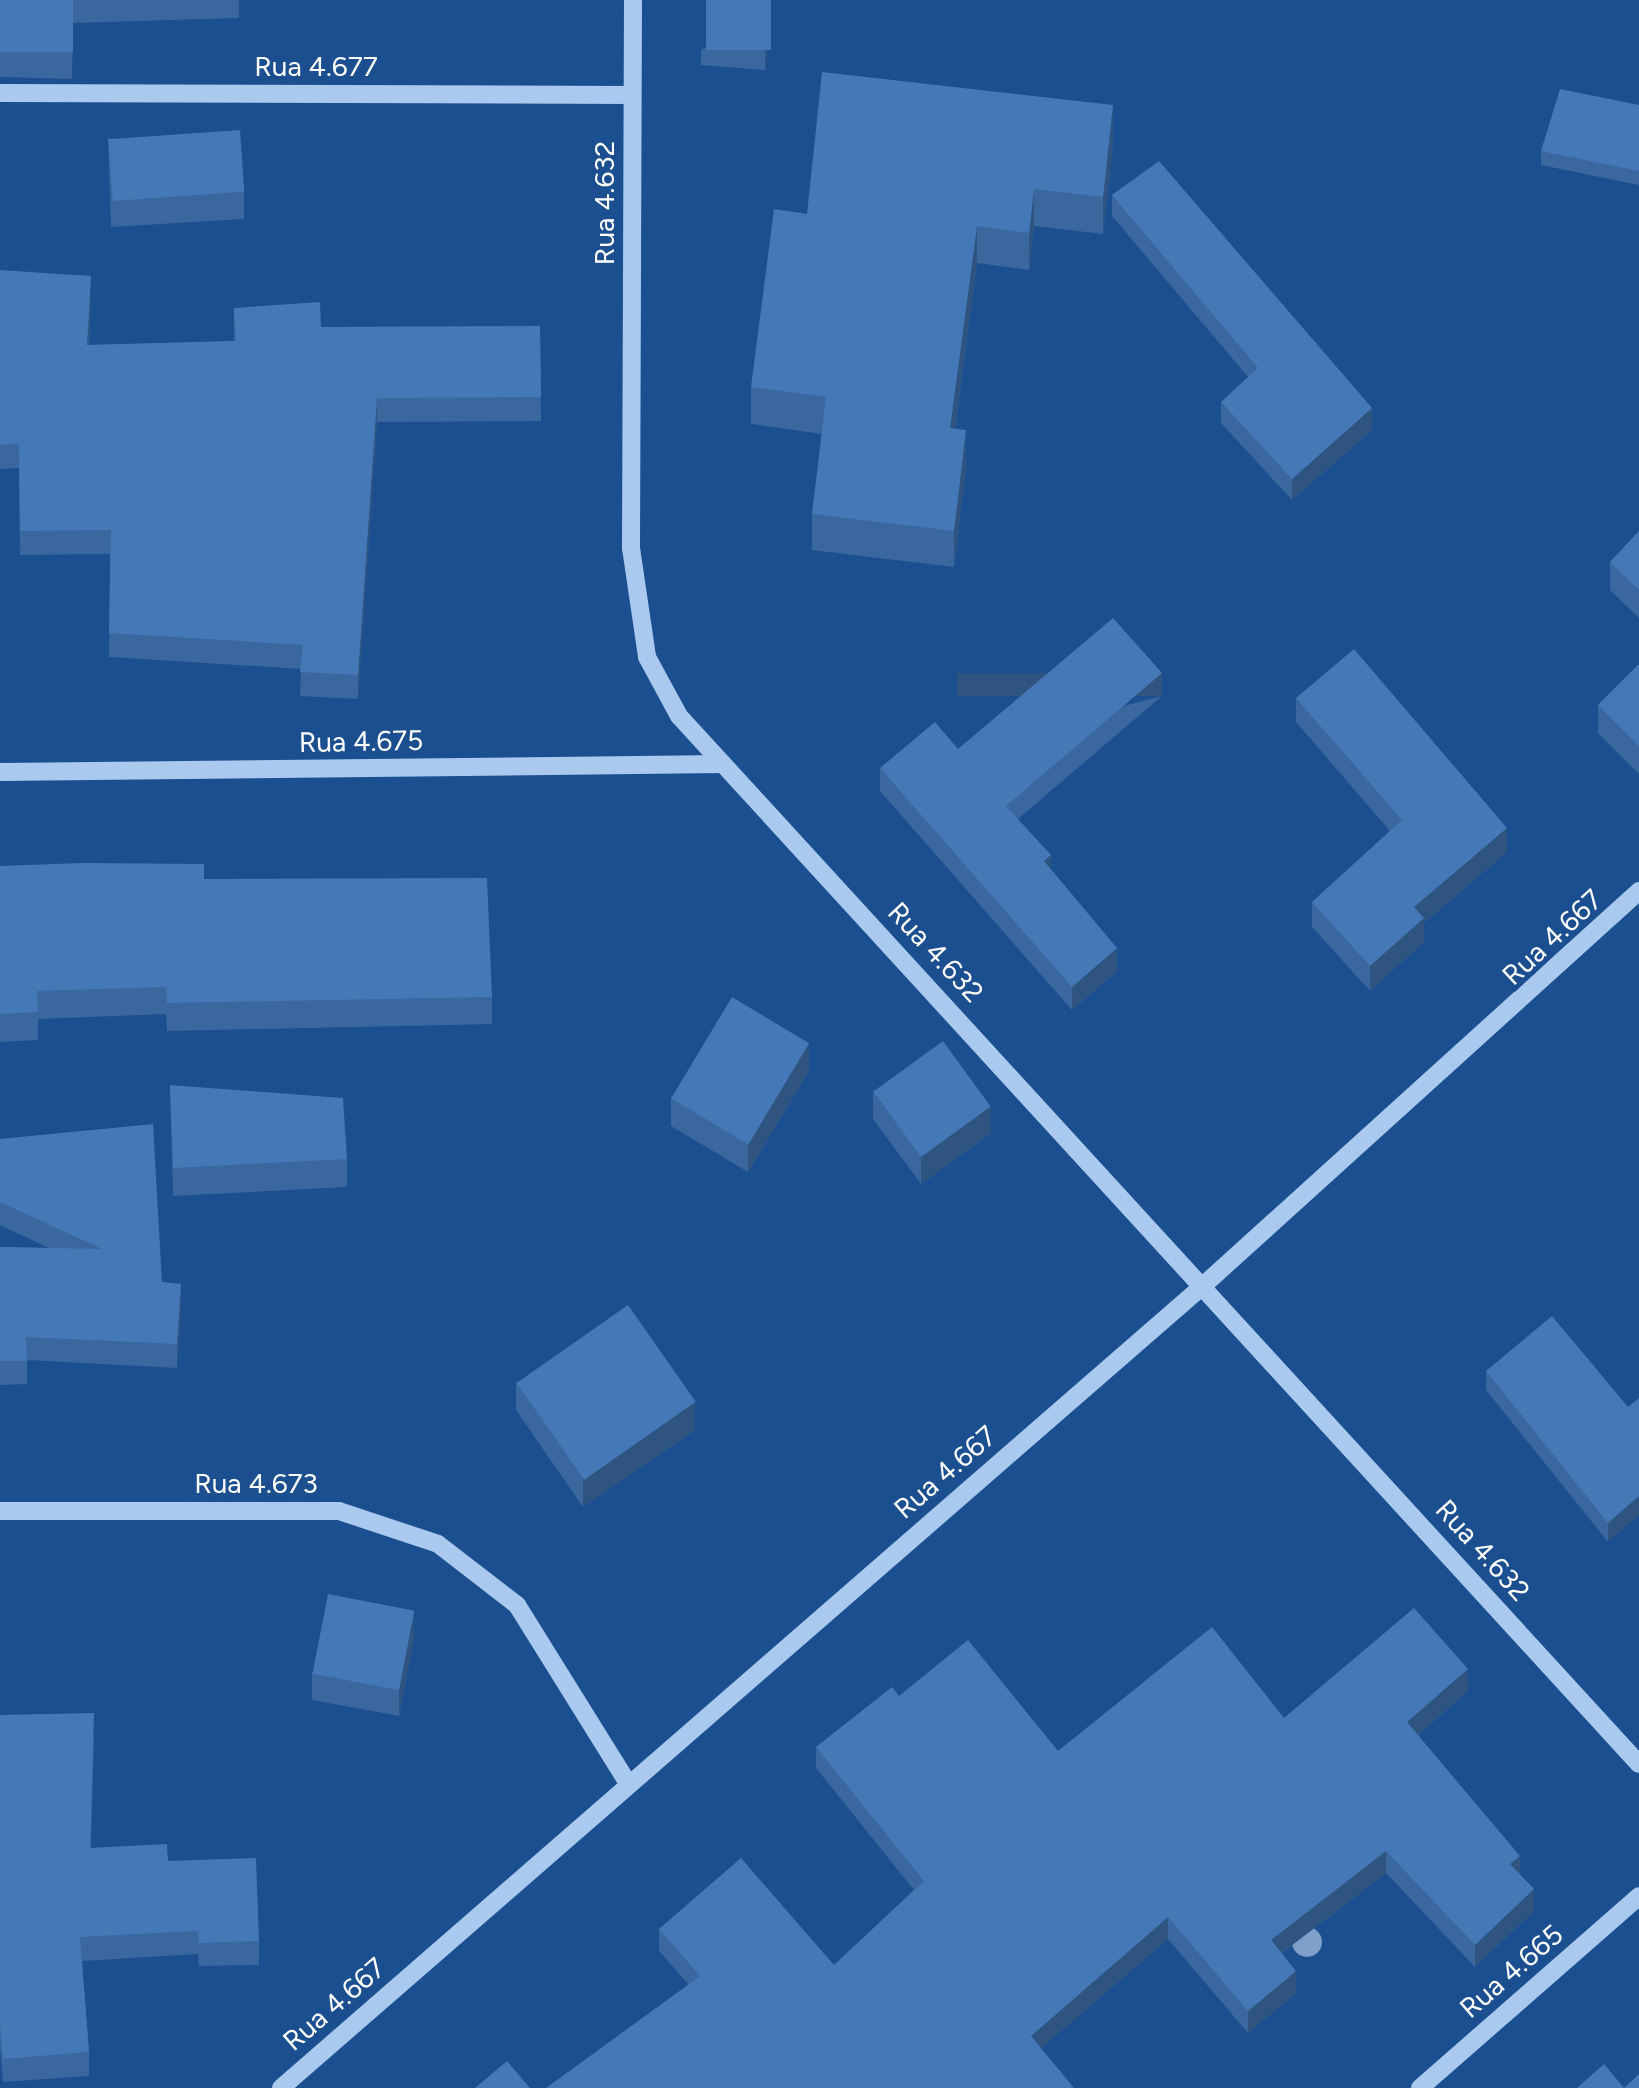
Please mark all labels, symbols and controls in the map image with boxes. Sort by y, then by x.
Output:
street label: Rua 4.677 [254,49,378,83]
street label: Rua 4.632 [587,141,621,265]
street label: Rua 4.675 [298,723,424,759]
street label: Rua 4.667 [1495,882,1609,992]
street label: Rua 4.632 [881,895,991,1009]
street label: Rua 4.667 [887,1419,1003,1525]
street label: Rua 4.673 [194,1466,318,1500]
street label: Rua 4.632 [1429,1493,1537,1607]
street label: Rua 4.665 [1453,1917,1569,2025]
street label: Rua 4.667 [276,1951,392,2057]

